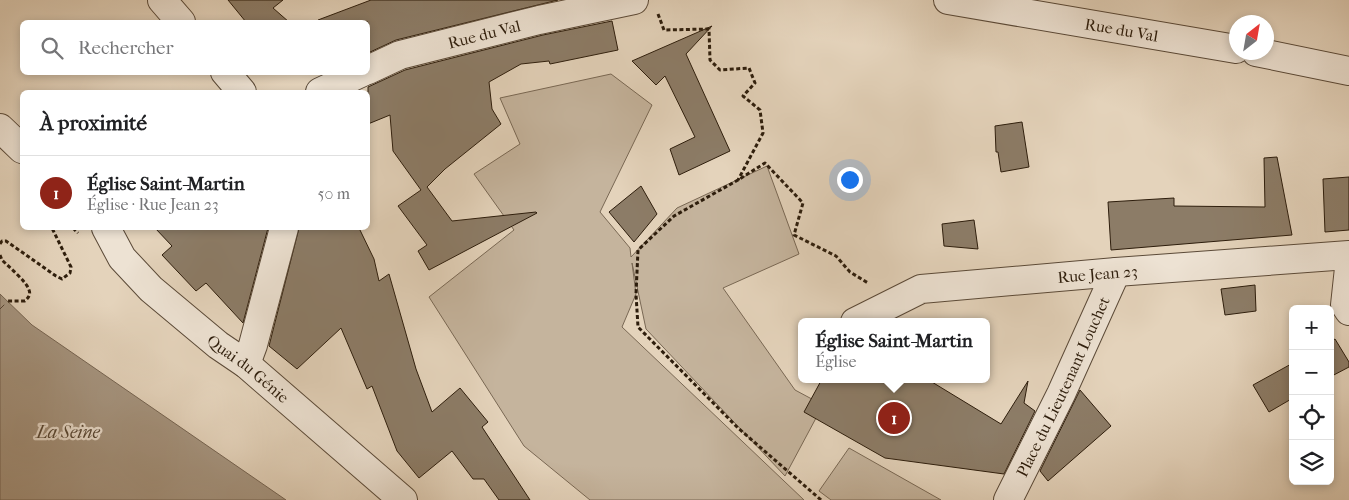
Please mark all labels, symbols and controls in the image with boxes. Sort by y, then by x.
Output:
street label: Rue du Val [1083,14,1160,46]
north arrow [1229,15,1274,60]
street label: Rue du Val [446,16,523,53]
search box [20,20,370,75]
icon: search [38,34,66,62]
text: Rechercher [78,37,174,59]
text: À proximité [40,111,147,135]
your location [837,167,863,193]
text: Église Saint-Martin [87,173,245,195]
text: 1 [53,184,59,203]
text: 50 m [318,184,350,203]
text: Église · Rue Jean 23 [87,195,219,214]
street label: Rue Jean 23 [1057,261,1138,287]
street label: Place du Lieutenant Louchet [1012,293,1114,480]
map controls [1289,305,1334,485]
button: + [1289,305,1334,350]
popup [798,318,990,383]
text: Église Saint-Martin [815,330,973,352]
street label: Quai du Génie [203,331,293,407]
button: − [1289,350,1334,395]
text: Église [815,352,856,371]
button: locate [1289,395,1334,440]
pin: 1 [878,399,910,437]
water label: La Seine [34,422,100,443]
button: layers [1289,440,1334,485]

